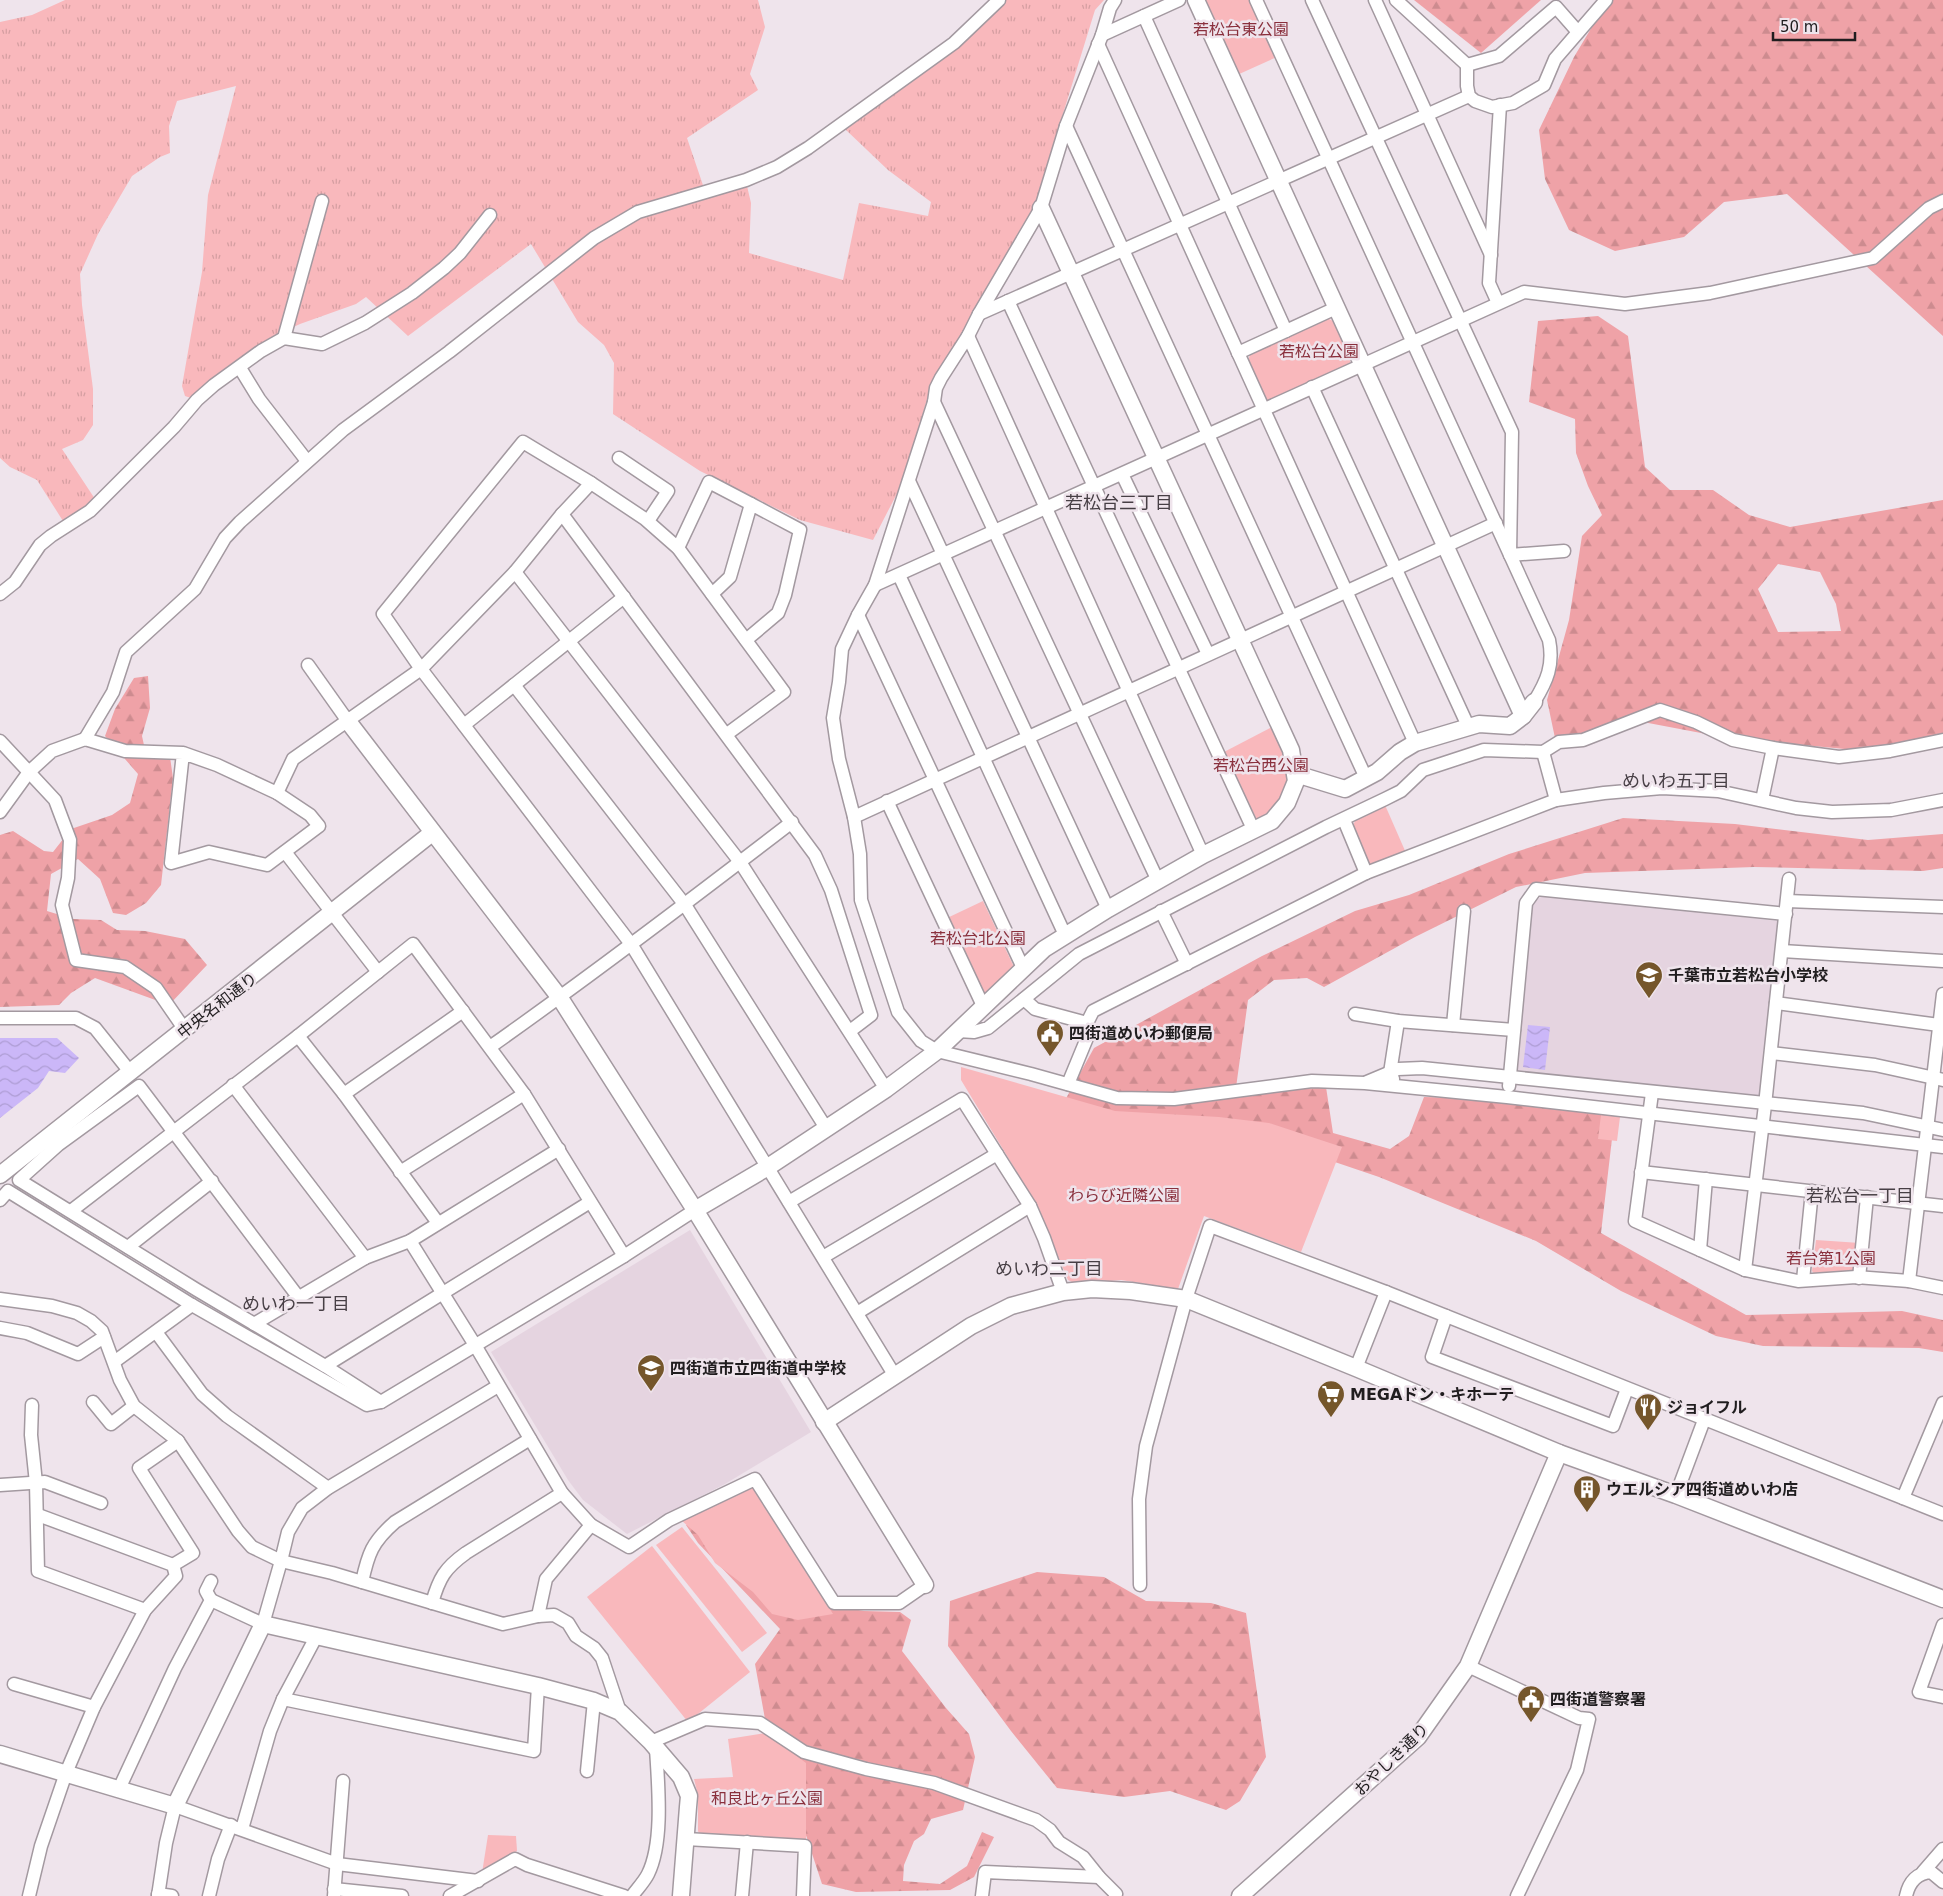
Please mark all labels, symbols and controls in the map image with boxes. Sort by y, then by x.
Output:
scale bar [1773,10,1856,42]
text: 50 m [1780,18,1818,36]
park label: 若松台東公園 [1193,20,1289,39]
park label: 若松台公園 [1279,342,1359,361]
district label: 若松台三丁目 [1065,492,1173,513]
park label: 若松台西公園 [1213,756,1309,775]
district label: めいわ五丁目 [1622,770,1730,791]
park label: 若松台北公園 [930,929,1026,948]
school or university icon: 千葉市立若松台小学校 [1634,960,1664,999]
place label: 千葉市立若松台小学校 [1668,966,1828,985]
street label: 中央名和通り [174,968,261,1042]
public building icon: 四街道めいわ郵便局 [1035,1018,1065,1057]
place label: 四街道めいわ郵便局 [1069,1024,1213,1043]
district label: 若松台一丁目 [1806,1185,1914,1206]
park label: わらび近隣公園 [1068,1186,1180,1205]
park label: 若台第1公園 [1786,1249,1876,1268]
district label: めいわ二丁目 [995,1258,1103,1279]
district label: めいわ一丁目 [242,1293,350,1314]
school or university icon: 四街道市立四街道中学校 [636,1353,666,1392]
place label: 四街道市立四街道中学校 [670,1359,846,1378]
supermarket icon: MEGAドン・キホーテ [1316,1379,1346,1418]
place label: MEGAドン・キホーテ [1350,1385,1514,1404]
restaurant icon: ジョイフル [1633,1392,1663,1431]
place label: ジョイフル [1667,1398,1747,1417]
building icon: ウエルシア四街道めいわ店 [1572,1474,1602,1513]
place label: ウエルシア四街道めいわ店 [1606,1480,1798,1499]
public building icon: 四街道警察署 [1516,1684,1546,1723]
place label: 四街道警察署 [1550,1690,1646,1709]
street label: おやしき通り [1350,1719,1432,1800]
park label: 和良比ヶ丘公園 [711,1789,823,1808]

